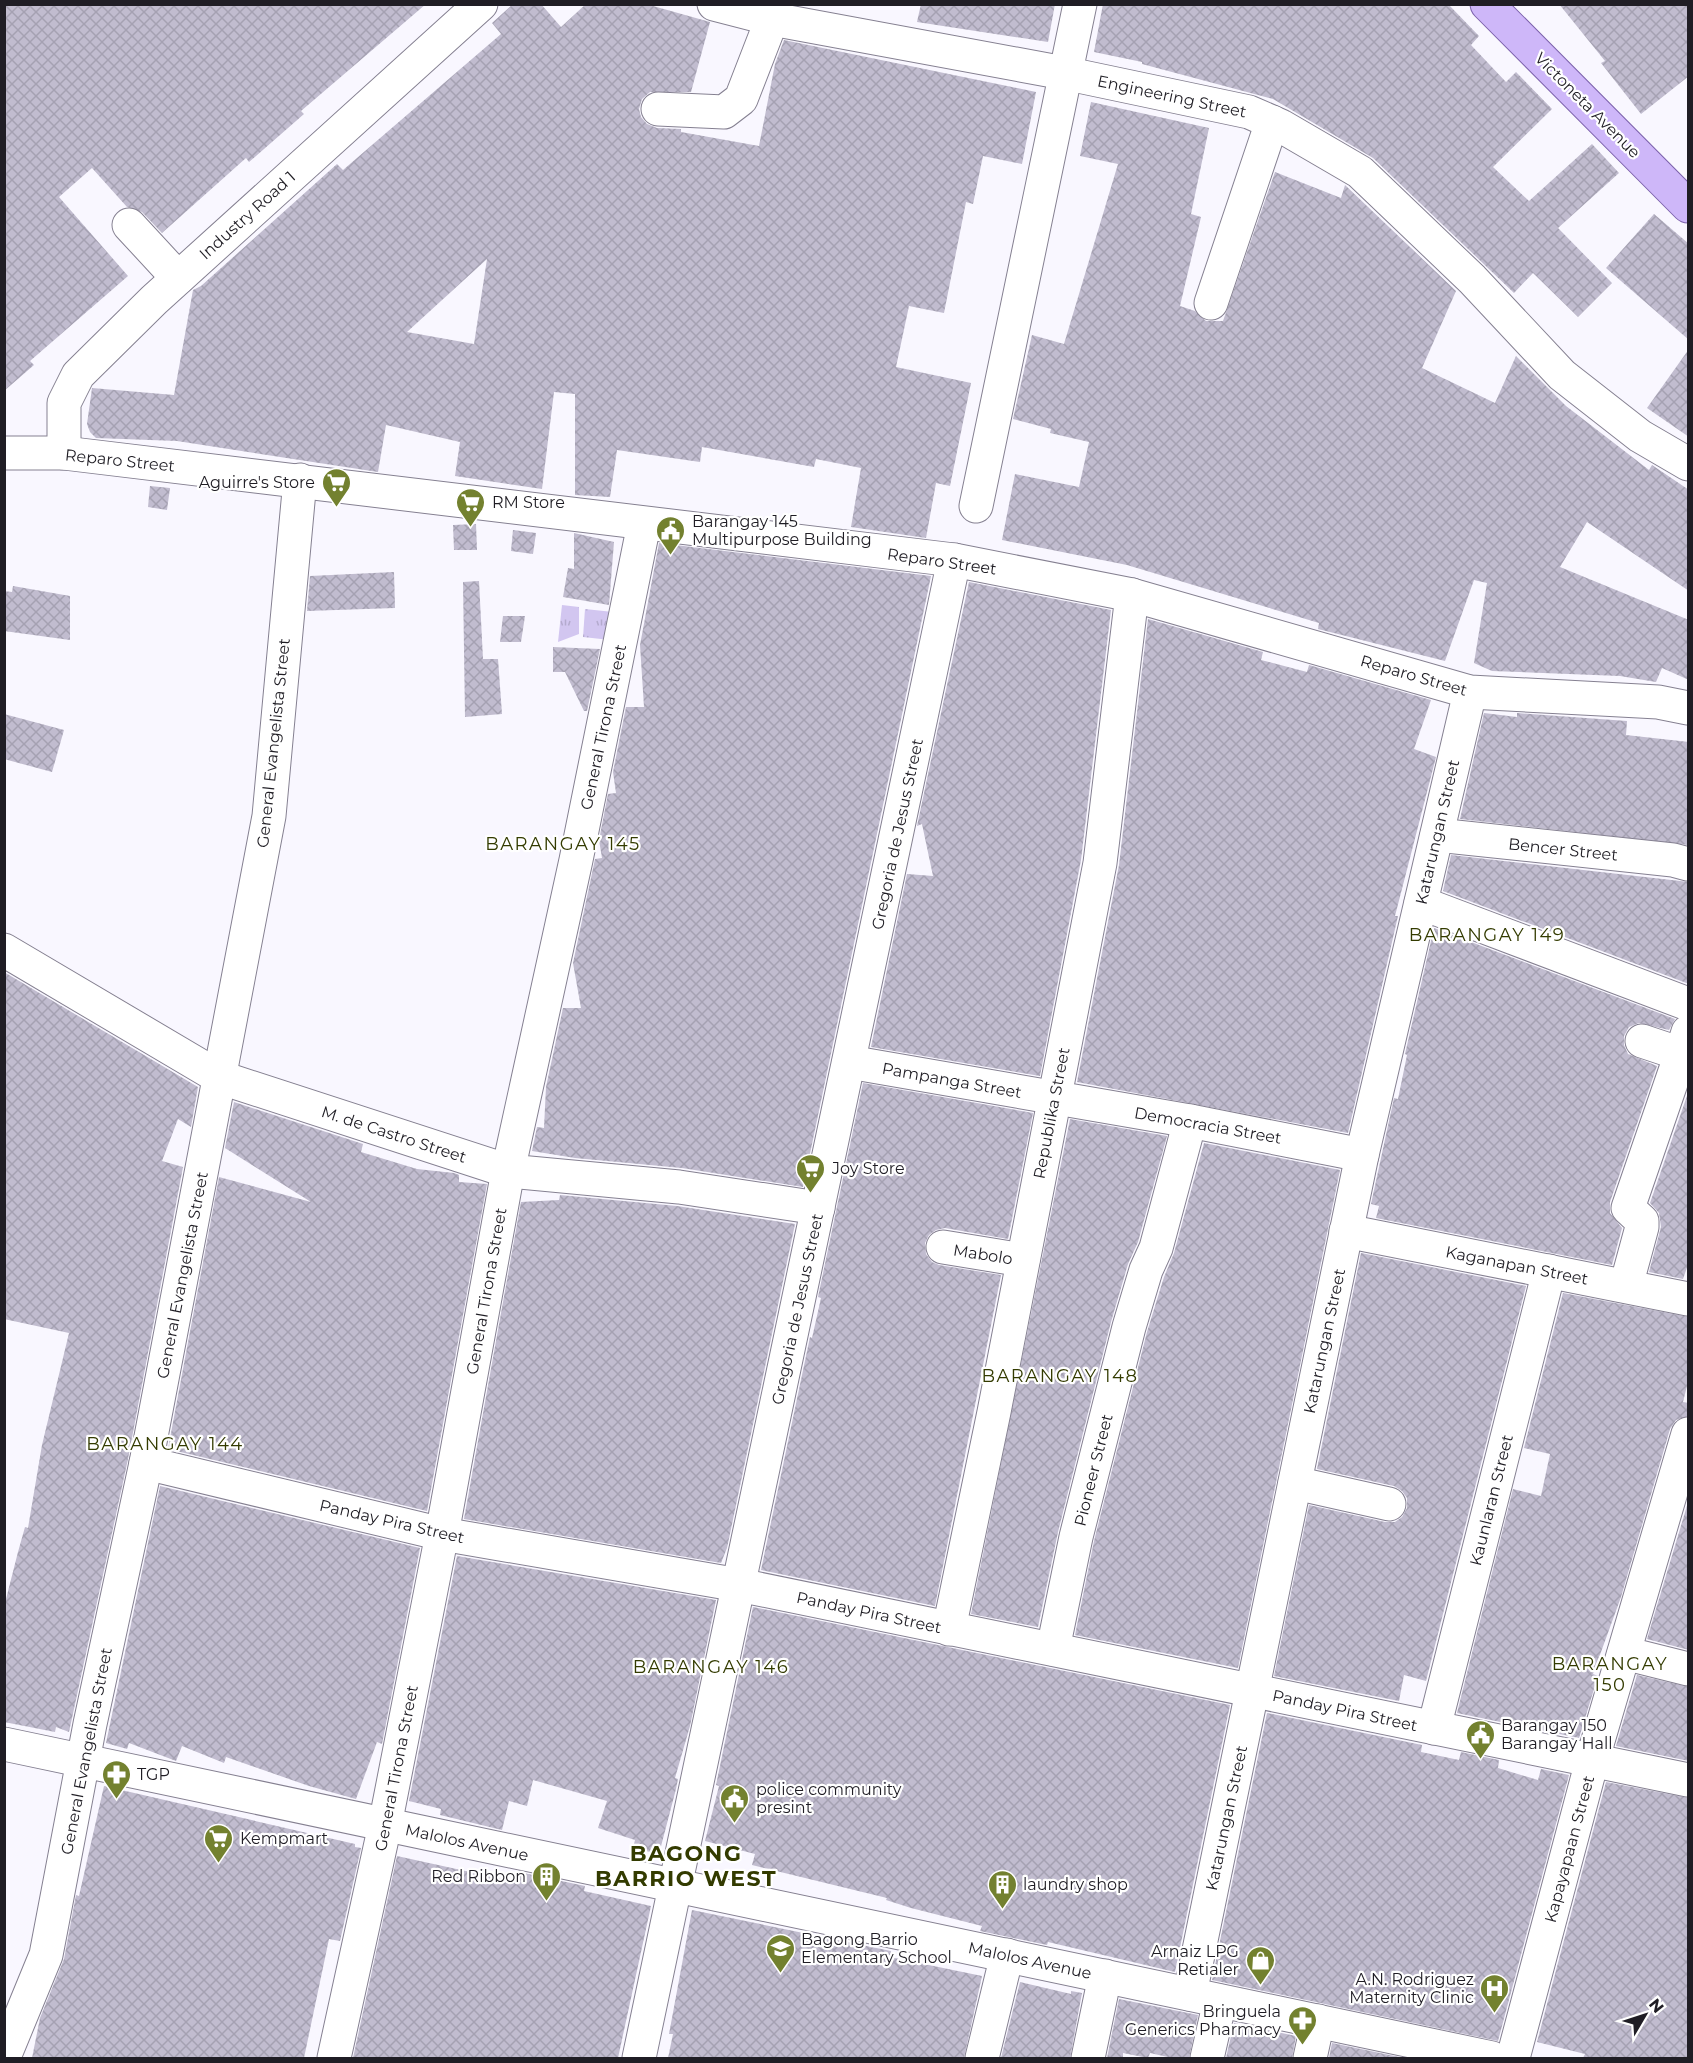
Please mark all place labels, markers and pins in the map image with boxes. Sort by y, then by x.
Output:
supermarket icon: Aguirre's Store [320,466,352,508]
place label: Aguirre's Store [199,473,315,492]
supermarket icon: RM Store [455,486,487,528]
place label: RM Store [492,493,565,512]
place label: Barangay 145 Multipurpose Building [692,512,872,549]
public building icon: Barangay 145 Multipurpose Building [655,514,687,556]
supermarket icon: Joy Store [795,1152,827,1194]
place label: Joy Store [831,1159,905,1178]
place label: Barangay 150 Barangay Hall [1501,1716,1613,1753]
public building icon: Barangay 150 Barangay Hall [1464,1718,1496,1760]
pharmacy icon: TGP [100,1758,132,1800]
place label: TGP [137,1765,170,1784]
place label: police community presint [756,1780,902,1817]
public building icon: police community presint [719,1782,751,1824]
supermarket icon: Kempmart [203,1822,235,1864]
place label: Kempmart [240,1829,329,1848]
building icon: Red Ribbon [531,1860,563,1902]
place label: Red Ribbon [431,1867,526,1886]
building icon: laundry shop [986,1868,1018,1910]
place label: laundry shop [1023,1875,1128,1894]
place label: Bagong Barrio Elementary School [801,1930,952,1967]
school or university icon: Bagong Barrio Elementary School [764,1932,796,1974]
place label: Arnaiz LPG Retialer [1151,1942,1239,1979]
shop icon: Arnaiz LPG Retialer [1244,1944,1276,1986]
place label: A.N. Rodriguez Maternity Clinic [1349,1970,1474,2007]
hospital icon: A.N. Rodriguez Maternity Clinic [1479,1972,1511,2014]
place label: Bringuela Generics Pharmacy [1125,2002,1281,2039]
pharmacy icon: Bringuela Generics Pharmacy [1286,2004,1318,2046]

